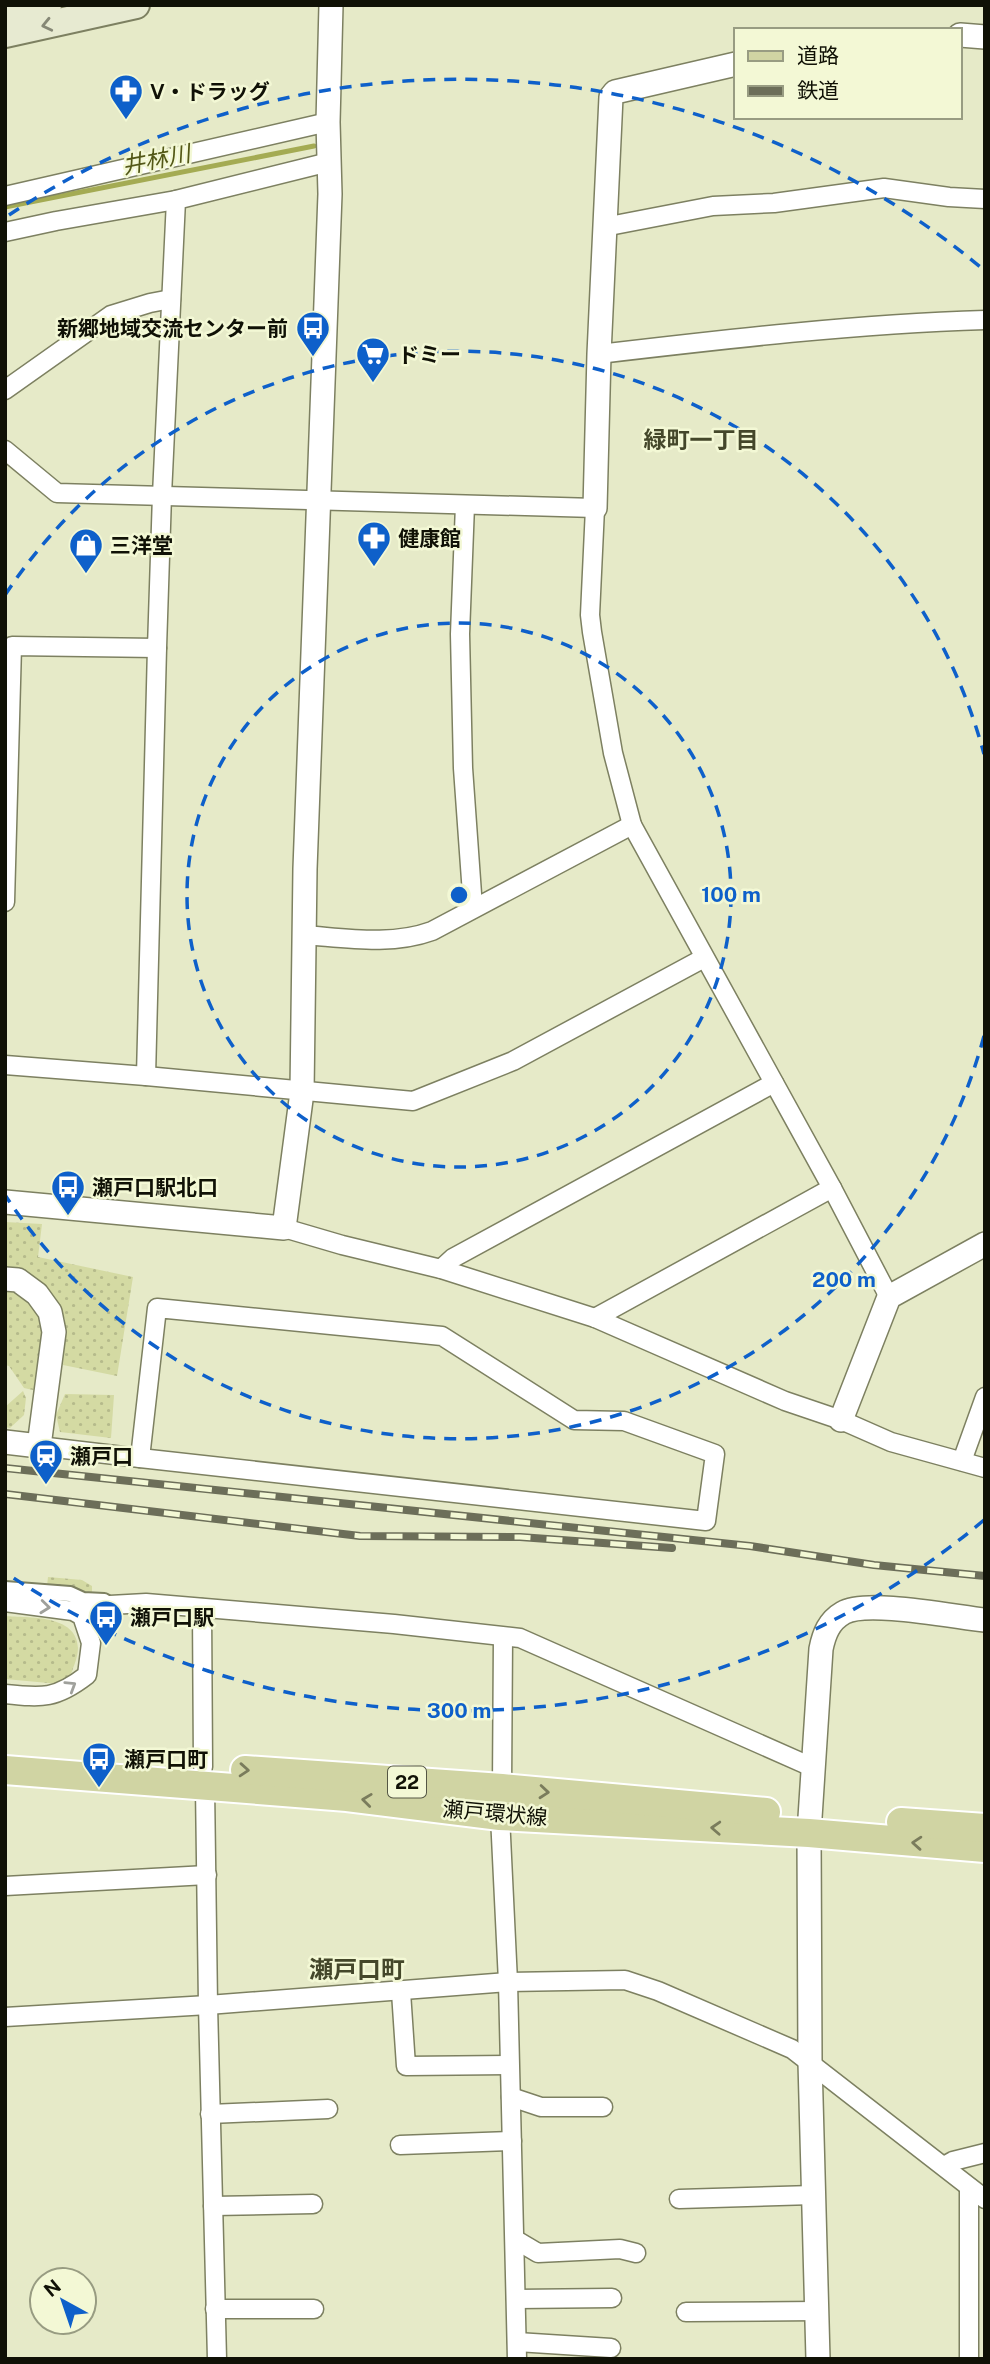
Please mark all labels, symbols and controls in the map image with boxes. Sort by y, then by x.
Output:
one-way arrow [41,17,53,31]
legend [734,28,962,119]
text: 道路 [797,43,839,68]
pharmacy icon: V・ドラッグ [107,72,145,121]
text: 鉄道 [797,78,839,103]
place label: V・ドラッグ [150,79,270,104]
water label: 井林川 [120,139,195,179]
bus stop icon: 新郷地域交流センター前 [294,309,332,358]
place label: 新郷地域交流センター前 [57,316,288,341]
supermarket icon: ドミー [354,335,392,384]
place label: ドミー [398,342,461,367]
district label: 緑町一丁目 [644,426,759,453]
pharmacy icon: 健康館 [355,519,393,568]
shop icon: 三洋堂 [67,526,105,575]
place label: 健康館 [398,526,461,551]
place label: 三洋堂 [110,533,173,558]
text: 100 m [701,882,761,907]
centre of rings [447,883,471,907]
bus stop icon: 瀬戸口駅北口 [49,1168,87,1217]
place label: 瀬戸口駅北口 [92,1175,218,1200]
text: 200 m [812,1267,876,1292]
station icon: 瀬戸口 [27,1437,65,1486]
place label: 瀬戸口 [70,1444,133,1469]
bus stop icon: 瀬戸口駅 [87,1598,125,1647]
one-way arrow [39,1599,50,1614]
place label: 瀬戸口駅 [130,1605,214,1630]
one-way arrow [63,1681,76,1694]
text: 300 m [427,1698,491,1723]
bus stop icon: 瀬戸口町 [80,1740,118,1789]
place label: 瀬戸口町 [124,1747,208,1772]
one-way arrow [239,1762,250,1777]
road number: 22 [388,1766,426,1798]
one-way arrow [539,1784,550,1799]
one-way arrow [362,1792,373,1807]
street label: 瀬戸環状線 [442,1796,548,1830]
one-way arrow [710,1820,721,1835]
one-way arrow [911,1836,922,1851]
district label: 瀬戸口町 [309,1955,405,1983]
north arrow [28,2266,98,2336]
text: N [39,2275,65,2301]

